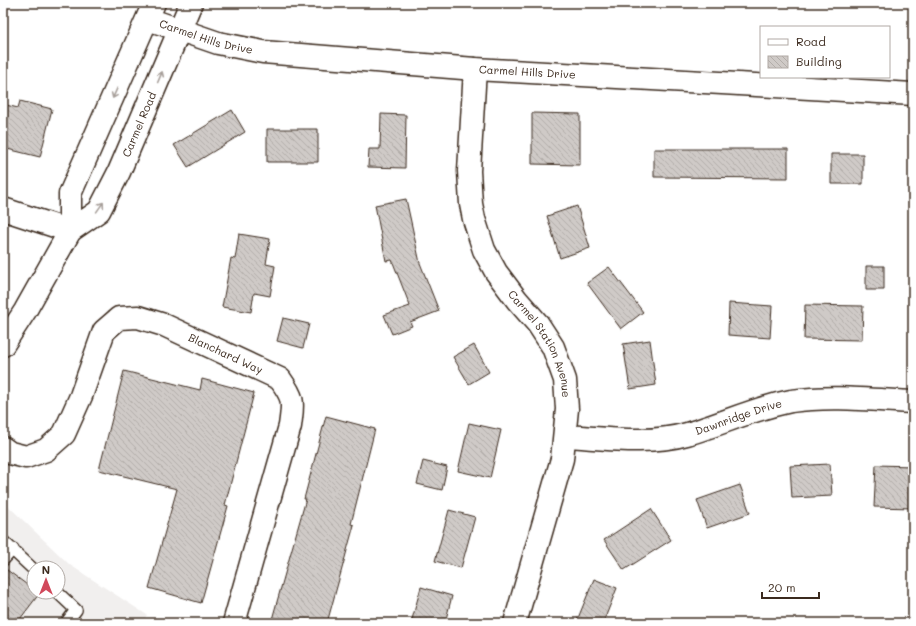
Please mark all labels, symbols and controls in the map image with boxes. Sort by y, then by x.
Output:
street label: Carmel Hills Drive [158,16,255,57]
legend [760,26,890,78]
text: Road [796,33,826,49]
text: Building [796,53,842,69]
street label: Carmel Hills Drive [479,61,576,82]
one-way arrow [157,71,164,83]
one-way arrow [111,87,118,99]
street label: Carmel Road [118,89,159,159]
one-way arrow [96,202,104,213]
street label: Carmel Station Avenue [505,287,574,398]
street label: Blanchard Way [186,329,266,377]
street label: Dawnridge Drive [693,395,784,438]
north arrow [26,560,66,600]
text: N [42,562,50,577]
scale bar [762,574,819,600]
text: 20 m [768,579,796,595]

